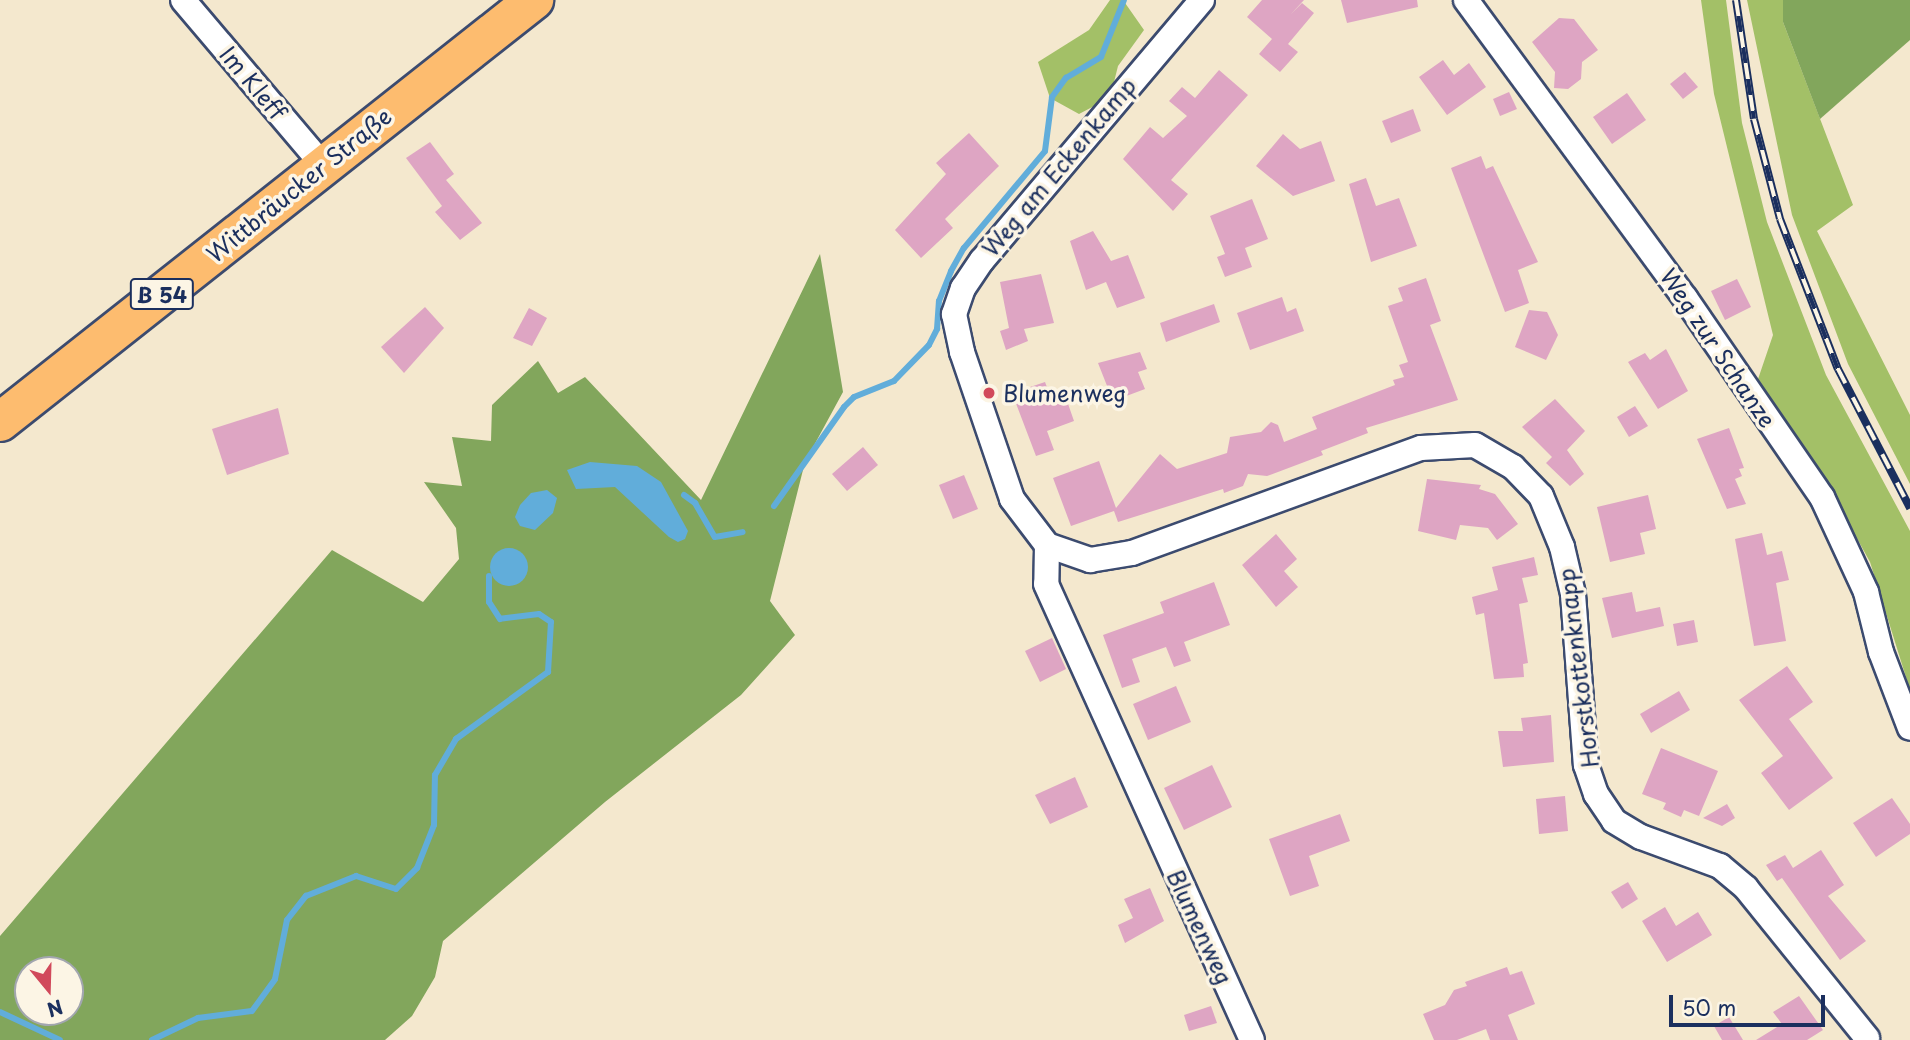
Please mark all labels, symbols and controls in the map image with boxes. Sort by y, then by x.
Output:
street label: Im Kleff [214,40,292,126]
street label: Weg am Eckenkamp [975,71,1143,263]
street label: Wittbräucker Straße [201,102,397,268]
street label: Weg zur Schanze [1654,263,1782,433]
road number: B 54 [130,276,194,312]
place label: Blumenweg [1003,379,1126,407]
marker: Blumenweg [981,385,997,401]
street label: Horstkottenknapp [1552,567,1604,769]
street label: Blumenweg [1161,865,1239,989]
north arrow [14,956,84,1026]
scale bar [1672,981,1828,1025]
text: 50 m [1682,991,1736,1023]
text: N [44,993,67,1025]

